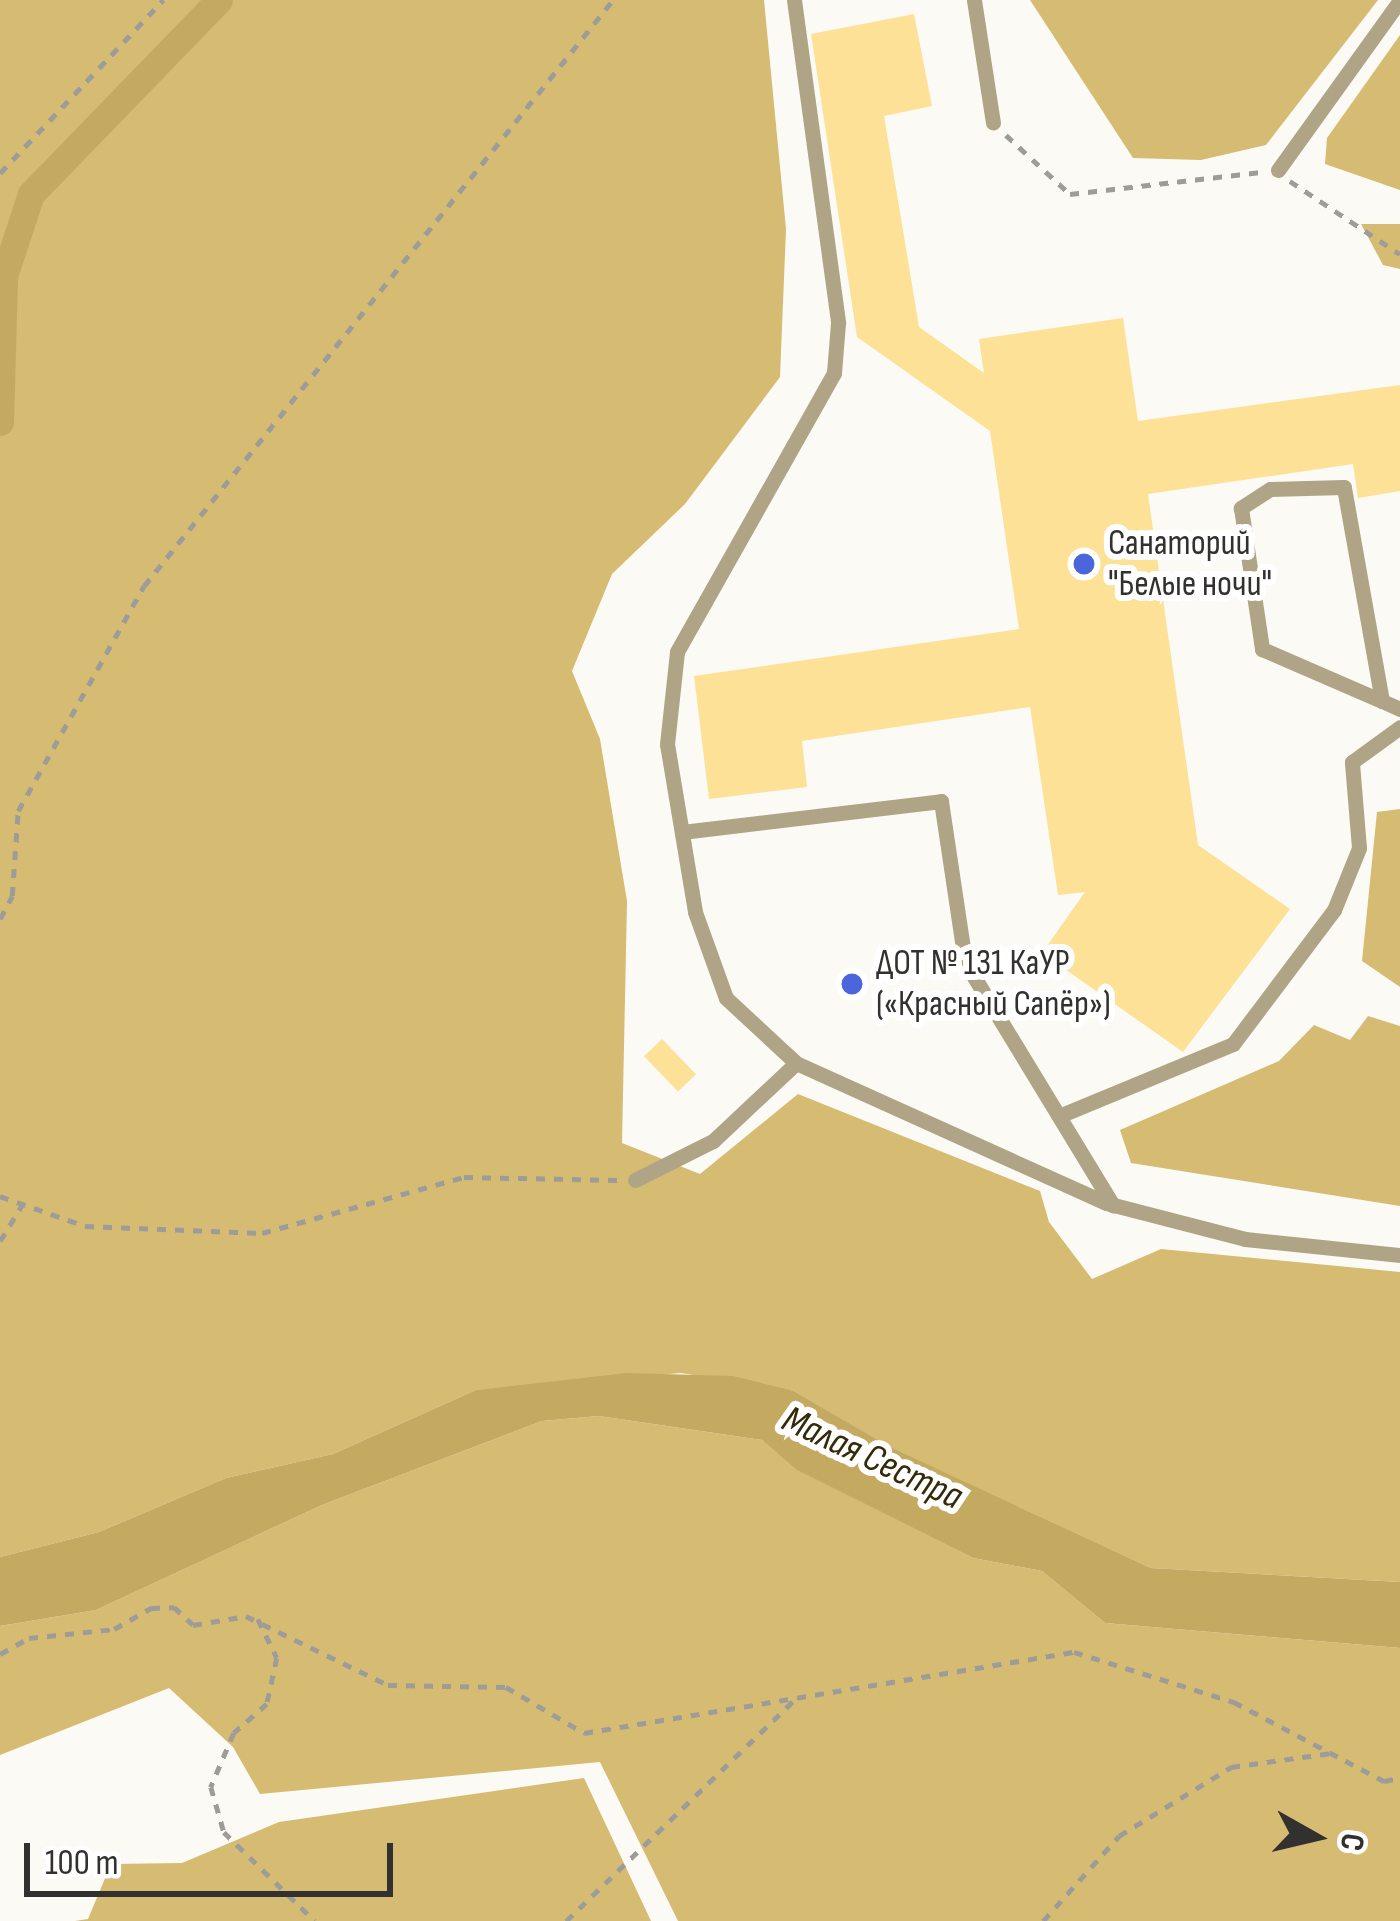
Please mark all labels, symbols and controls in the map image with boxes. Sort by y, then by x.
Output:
place label: Санаторий "Белые ночи" [1108,521,1272,606]
marker: Санаторий "Белые ночи" [1071,551,1097,577]
place label: ДОТ № 131 КаУР («Красный Сапёр») [876,941,1111,1026]
marker: ДОТ № 131 КаУР («Красный Сапёр») [839,971,865,997]
water label: Малая Сестра [774,1397,970,1521]
north arrow [1256,1777,1376,1897]
scale bar [30,1819,399,1893]
text: С [1331,1831,1373,1853]
text: 100 m [45,1842,119,1885]

